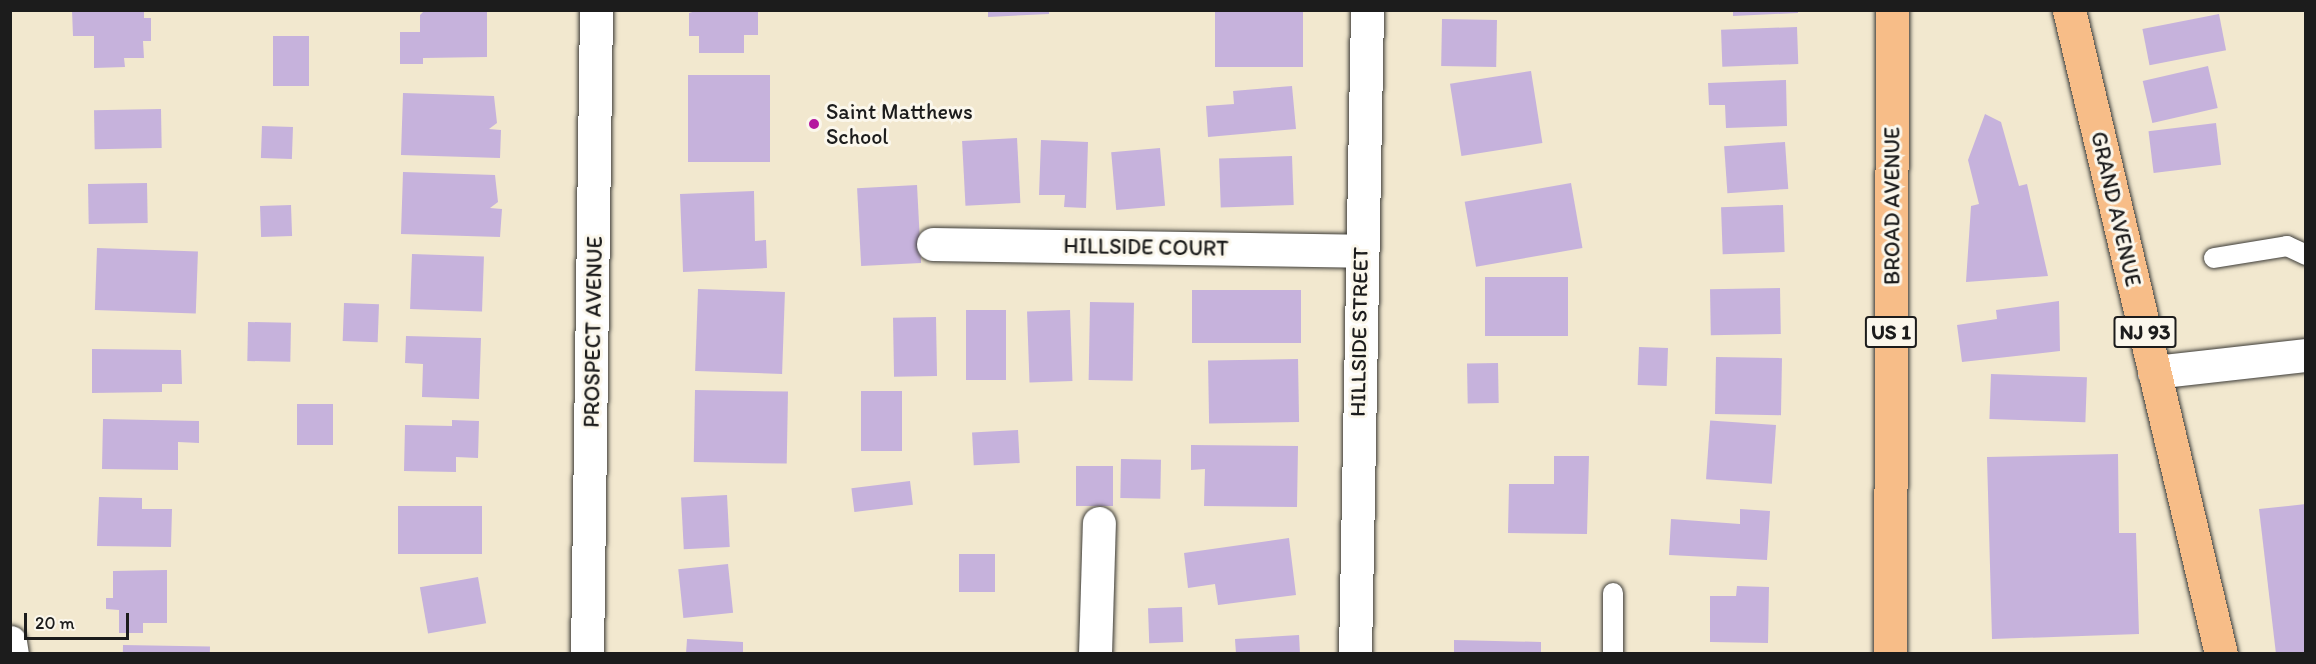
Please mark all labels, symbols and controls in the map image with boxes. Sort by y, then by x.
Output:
place label: Saint Matthews School [826,98,973,150]
marker: Saint Matthews School [807,117,821,131]
street label: BROAD AVENUE [1879,127,1905,285]
street label: GRAND AVENUE [2085,129,2147,289]
street label: HILLSIDE COURT [1063,232,1229,262]
street label: PROSPECT AVENUE [578,236,608,428]
street label: HILLSIDE STREET [1344,247,1374,417]
road number: US 1 [1864,314,1918,350]
road number: NJ 93 [2112,314,2178,350]
scale bar [27,601,132,639]
text: 20 m [35,612,75,634]

